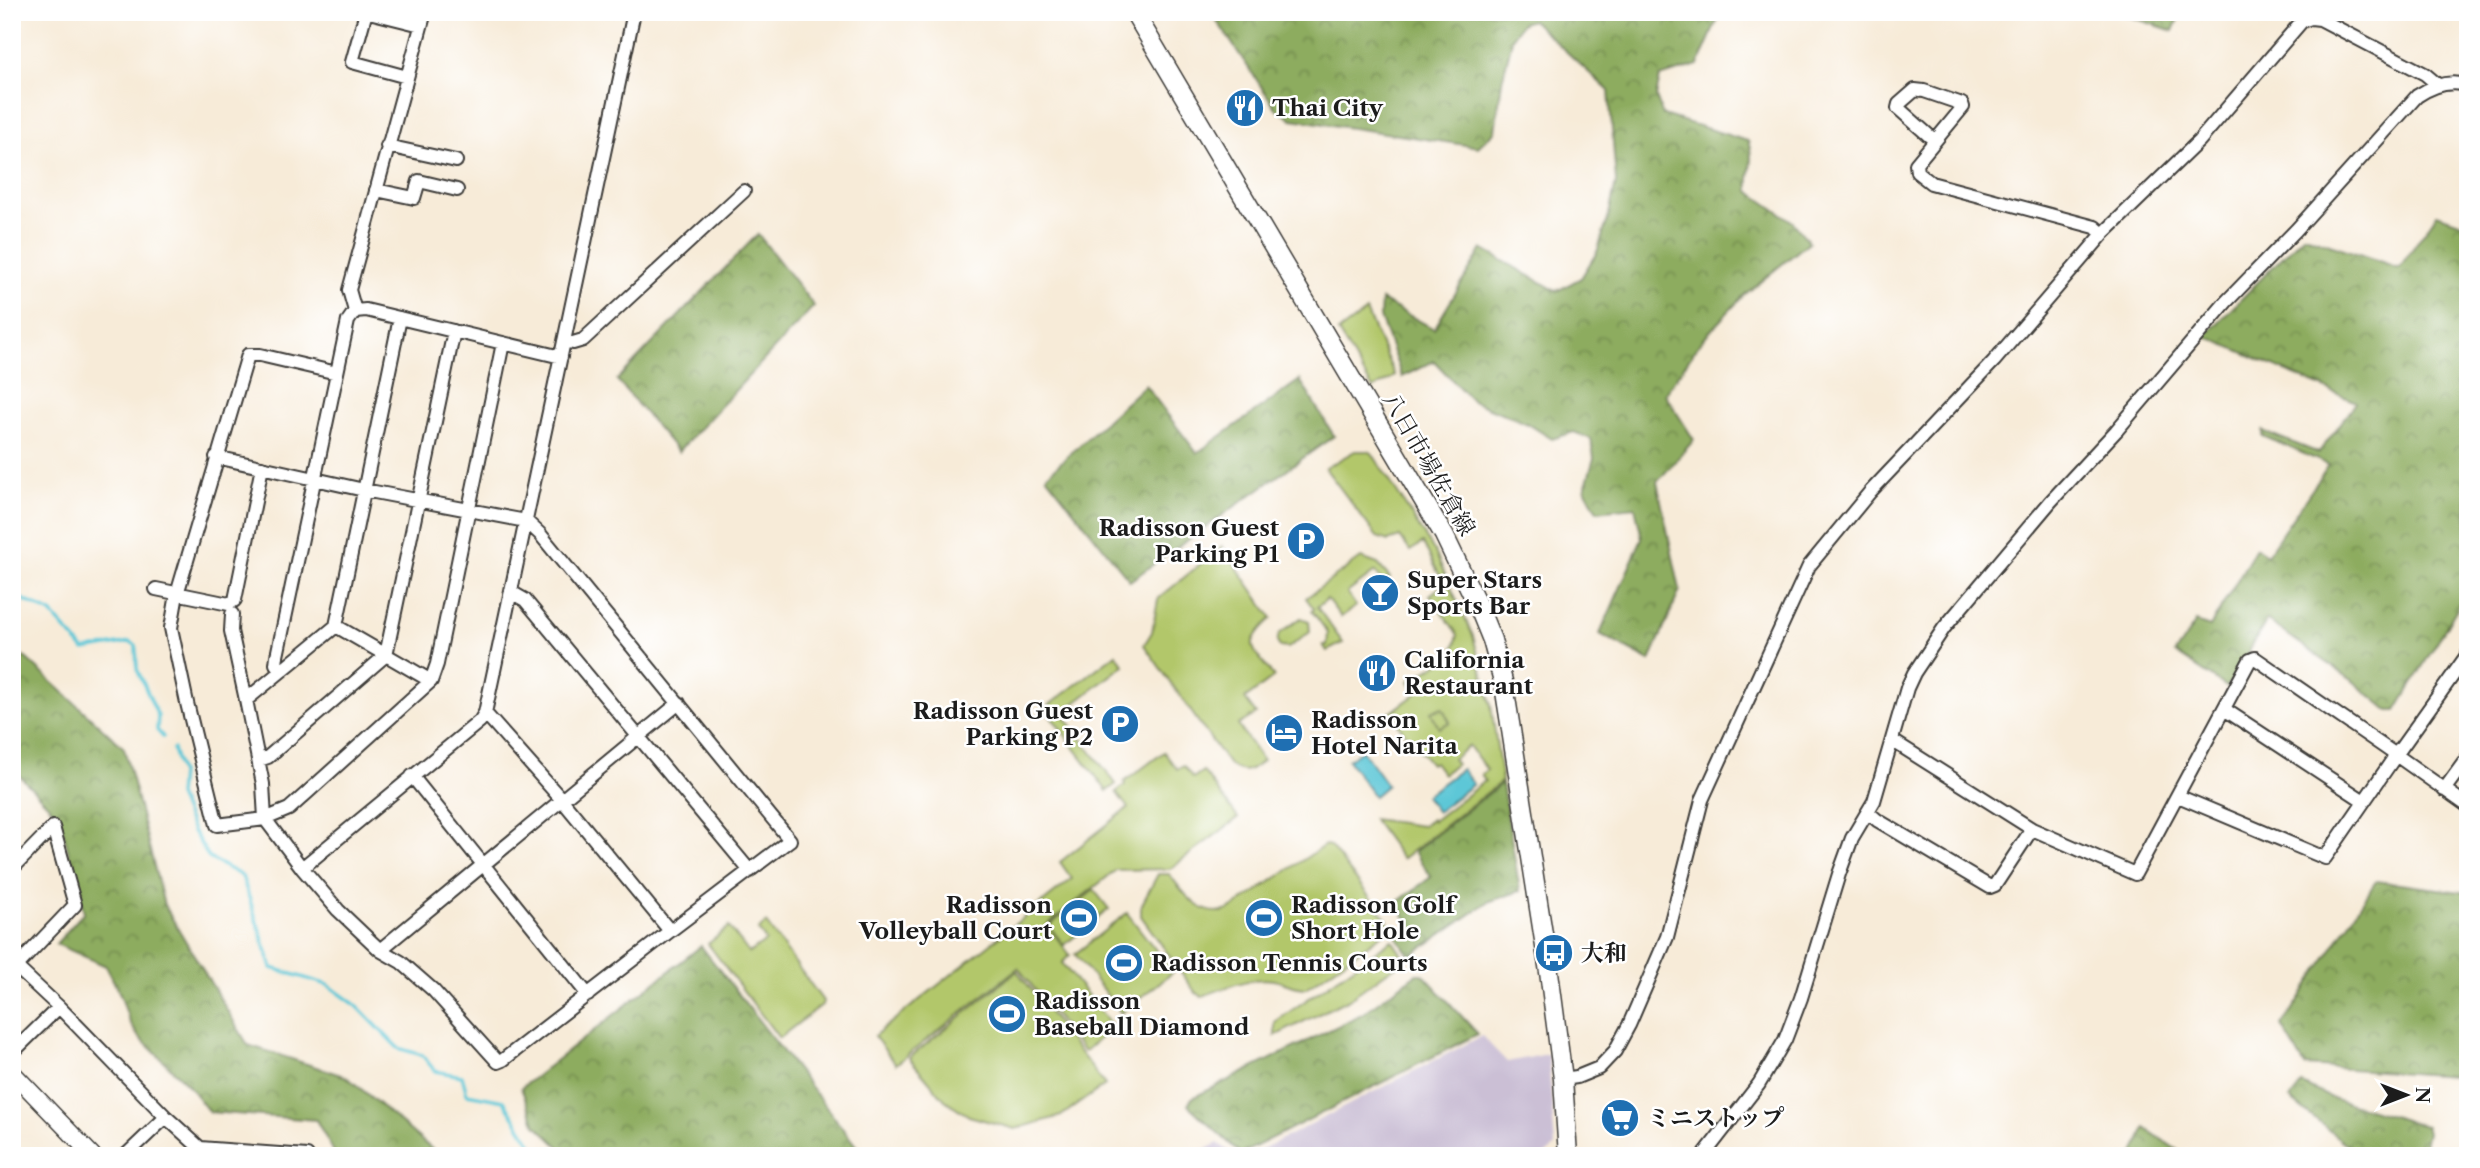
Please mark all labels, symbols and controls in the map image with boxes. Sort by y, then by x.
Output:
restaurant icon: Thai City [1224,87,1266,129]
place label: Thai City [1272,94,1384,122]
street label: 八日市場佐倉線 [1377,387,1481,541]
place label: Radisson Guest Parking P1 [1099,514,1280,568]
parking icon: Radisson Guest Parking P1 [1285,520,1327,562]
place label: Super Stars Sports Bar [1407,566,1542,620]
bar icon: Super Stars Sports Bar [1359,572,1401,614]
place label: California Restaurant [1404,646,1534,700]
restaurant icon: California Restaurant [1356,652,1398,694]
place label: Radisson Guest Parking P2 [913,697,1094,751]
parking icon: Radisson Guest Parking P2 [1099,703,1141,745]
place label: Radisson Hotel Narita [1311,706,1458,760]
hotel icon: Radisson Hotel Narita [1263,712,1305,754]
place label: Radisson Volleyball Court [858,891,1053,945]
place label: Radisson Golf Short Hole [1291,891,1458,945]
sports icon: Radisson Volleyball Court [1058,897,1100,939]
sports icon: Radisson Golf Short Hole [1243,897,1285,939]
bus stop icon: 大和 [1533,932,1575,974]
place label: 大和 [1581,939,1627,967]
sports icon: Radisson Tennis Courts [1103,942,1145,984]
place label: Radisson Tennis Courts [1151,949,1428,977]
place label: Radisson Baseball Diamond [1034,987,1250,1041]
sports icon: Radisson Baseball Diamond [986,993,1028,1035]
north arrow [2372,1060,2442,1130]
text: N [2411,1087,2434,1103]
supermarket icon: ミニストップ [1599,1097,1641,1139]
place label: ミニストップ [1647,1104,1784,1132]

